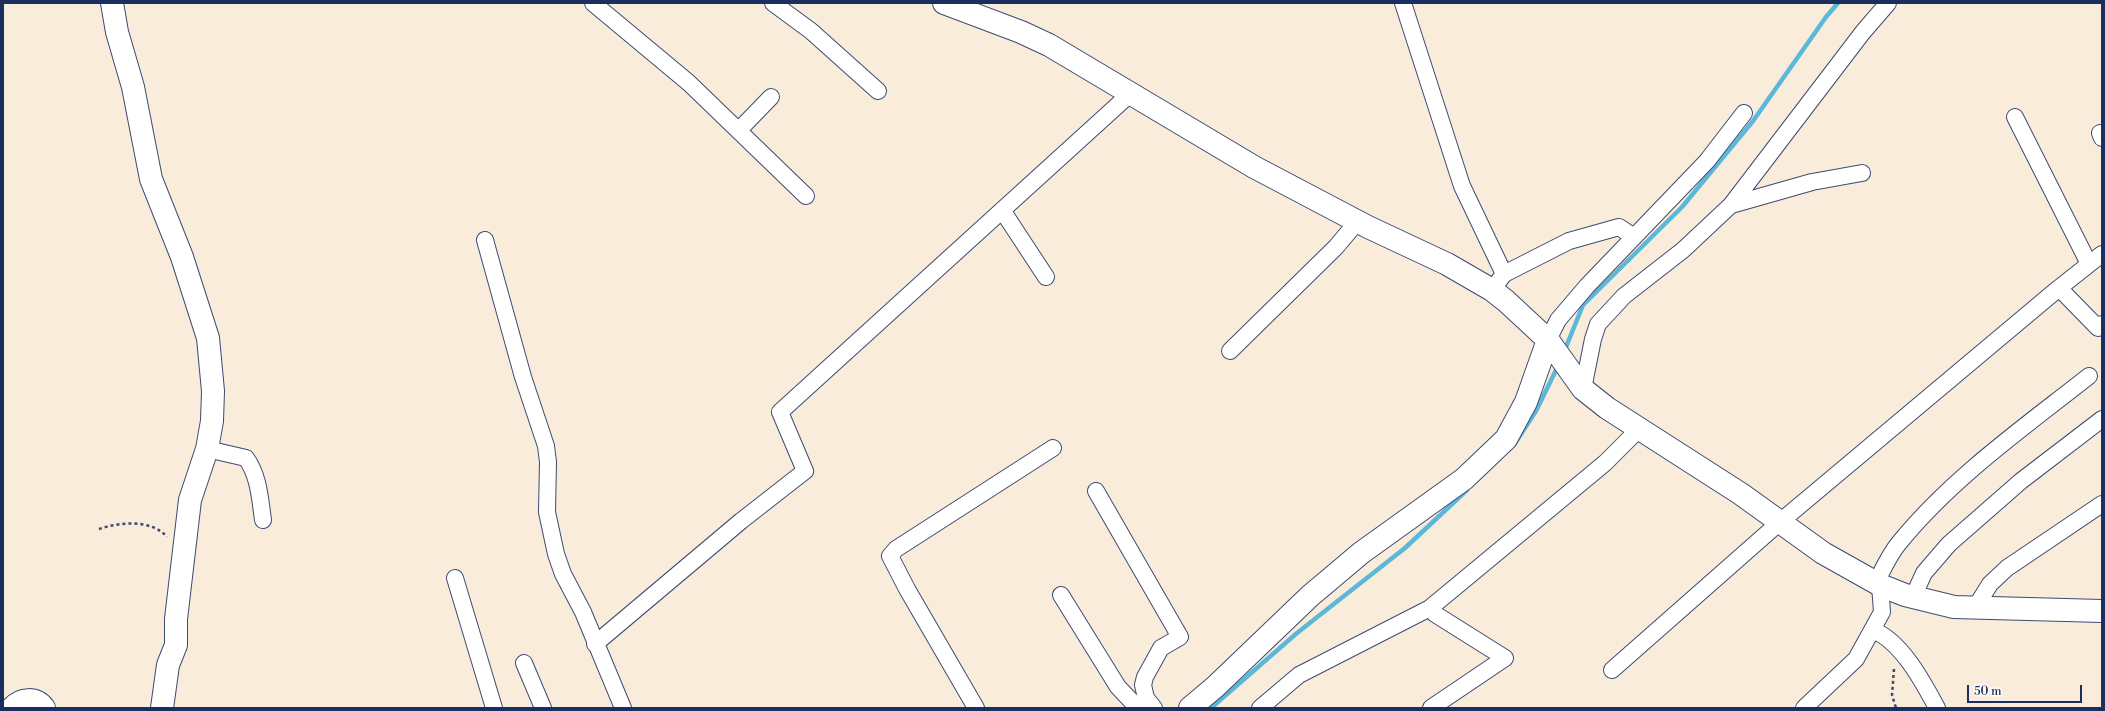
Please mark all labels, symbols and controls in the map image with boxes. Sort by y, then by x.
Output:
scale bar [1969,677,2084,703]
text: 50 m [1974,684,2002,699]

